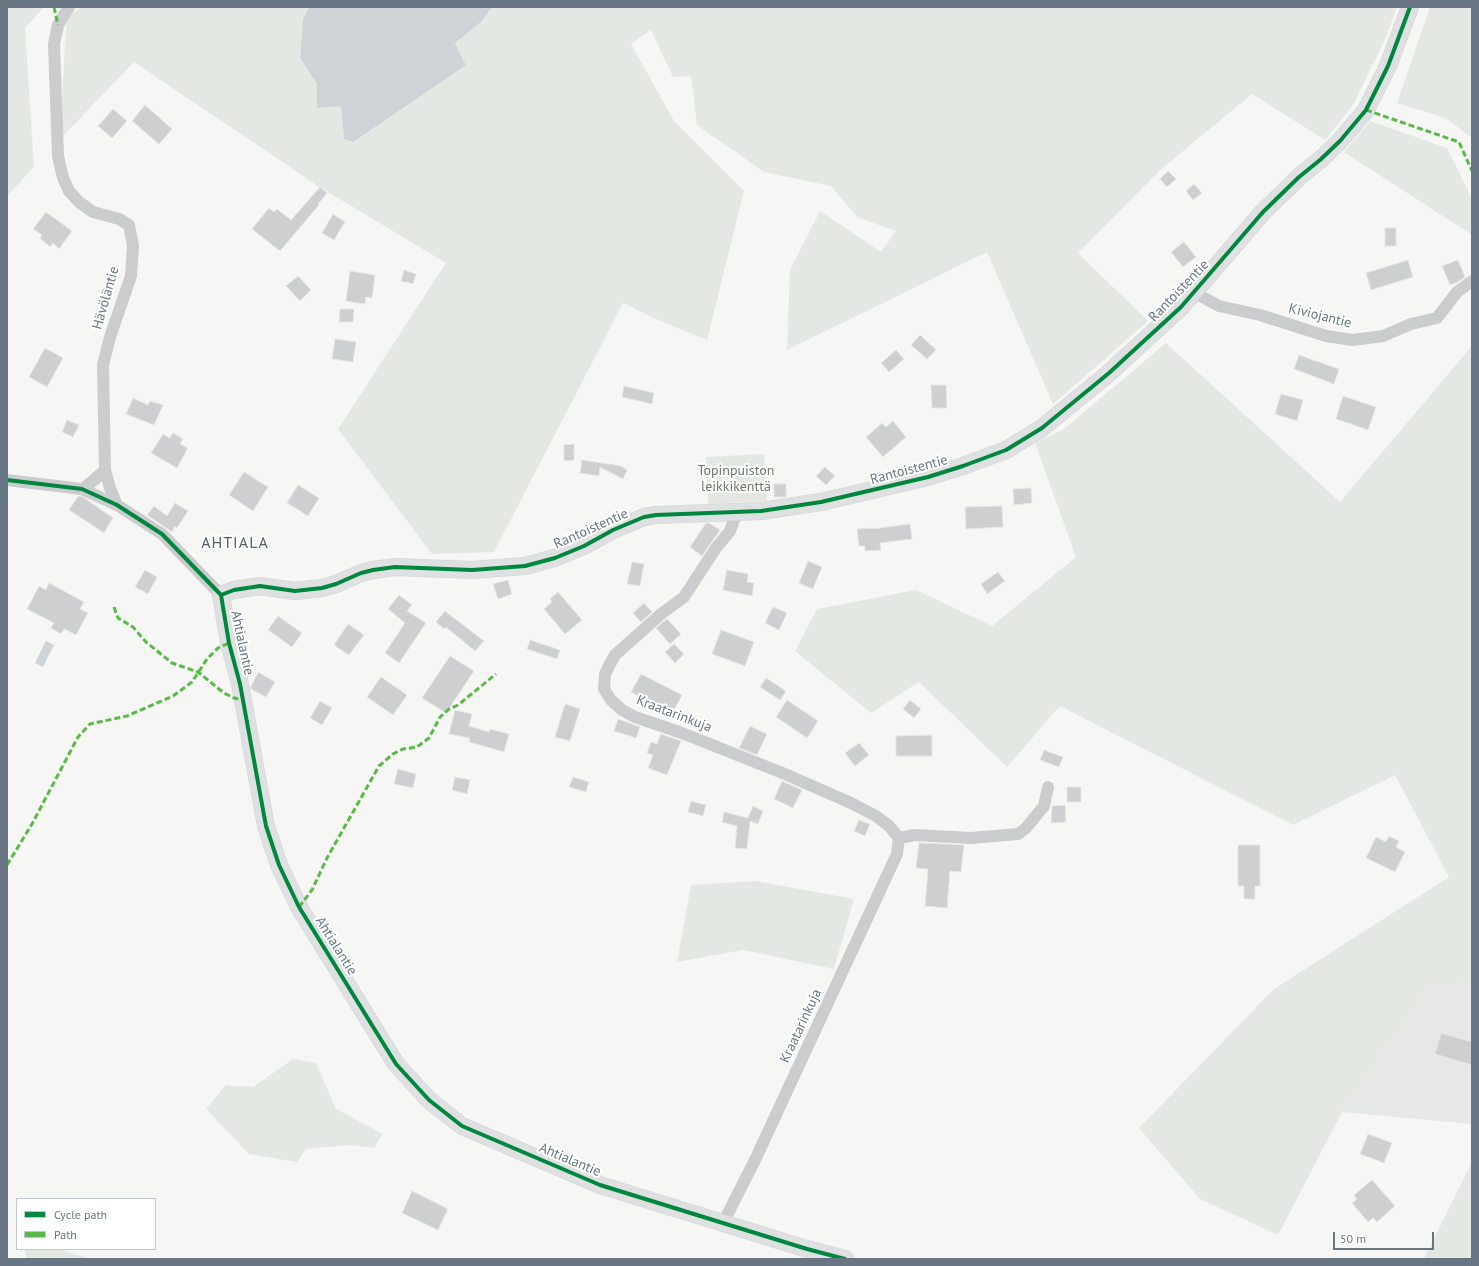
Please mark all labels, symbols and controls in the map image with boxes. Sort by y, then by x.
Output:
street label: Rantoistentie [1145,257,1213,325]
street label: Hävöläntie [89,265,123,331]
street label: Kiviojantie [1287,300,1353,332]
street label: Rantoistentie [868,452,950,488]
park label: Topinpuiston leikkikenttä [698,463,774,496]
street label: Rantoistentie [551,505,631,553]
district label: AHTIALA [201,533,269,553]
street label: Ahtialantie [227,609,257,677]
street label: Kraatarinkuja [634,692,714,736]
street label: Ahtialantie [311,914,361,978]
street label: Kraatarinkuja [777,986,825,1066]
street label: Ahtialantie [537,1139,603,1181]
legend [16,1198,156,1250]
text: Cycle path [54,1207,107,1222]
scale bar [1335,1224,1436,1250]
text: Path [54,1227,77,1242]
text: 50 m [1340,1231,1366,1246]

